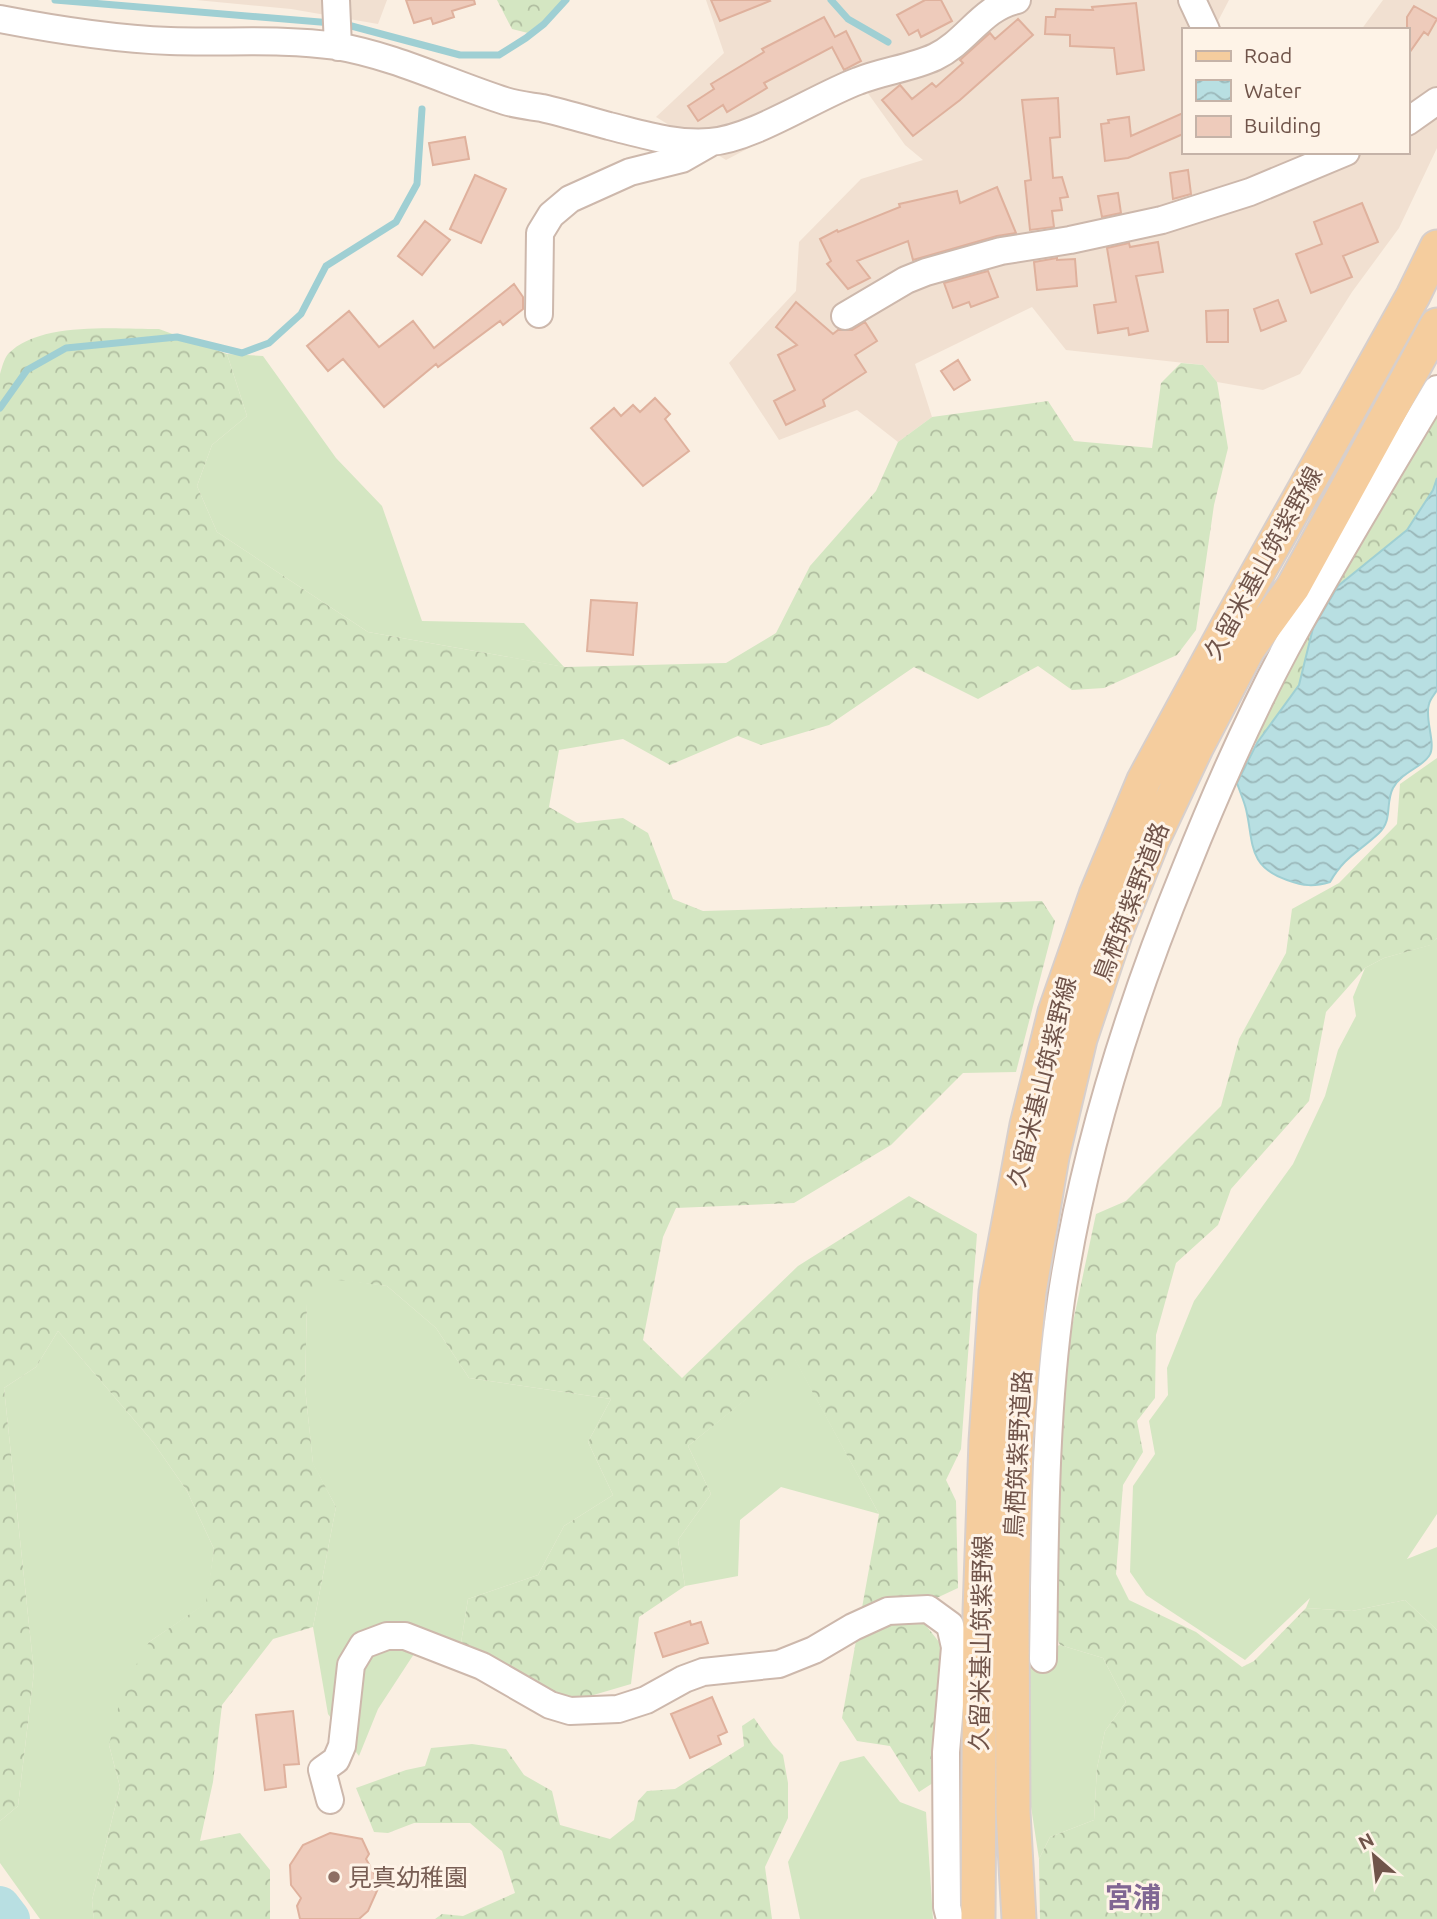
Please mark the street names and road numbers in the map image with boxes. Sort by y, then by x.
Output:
street label: 久留米基山筑紫野線 [1199,462,1327,664]
street label: 鳥栖筑紫野道路 [1088,819,1174,985]
street label: 久留米基山筑紫野線 [1003,974,1081,1190]
street label: 鳥栖筑紫野道路 [1000,1369,1036,1539]
street label: 久留米基山筑紫野線 [966,1535,996,1751]

